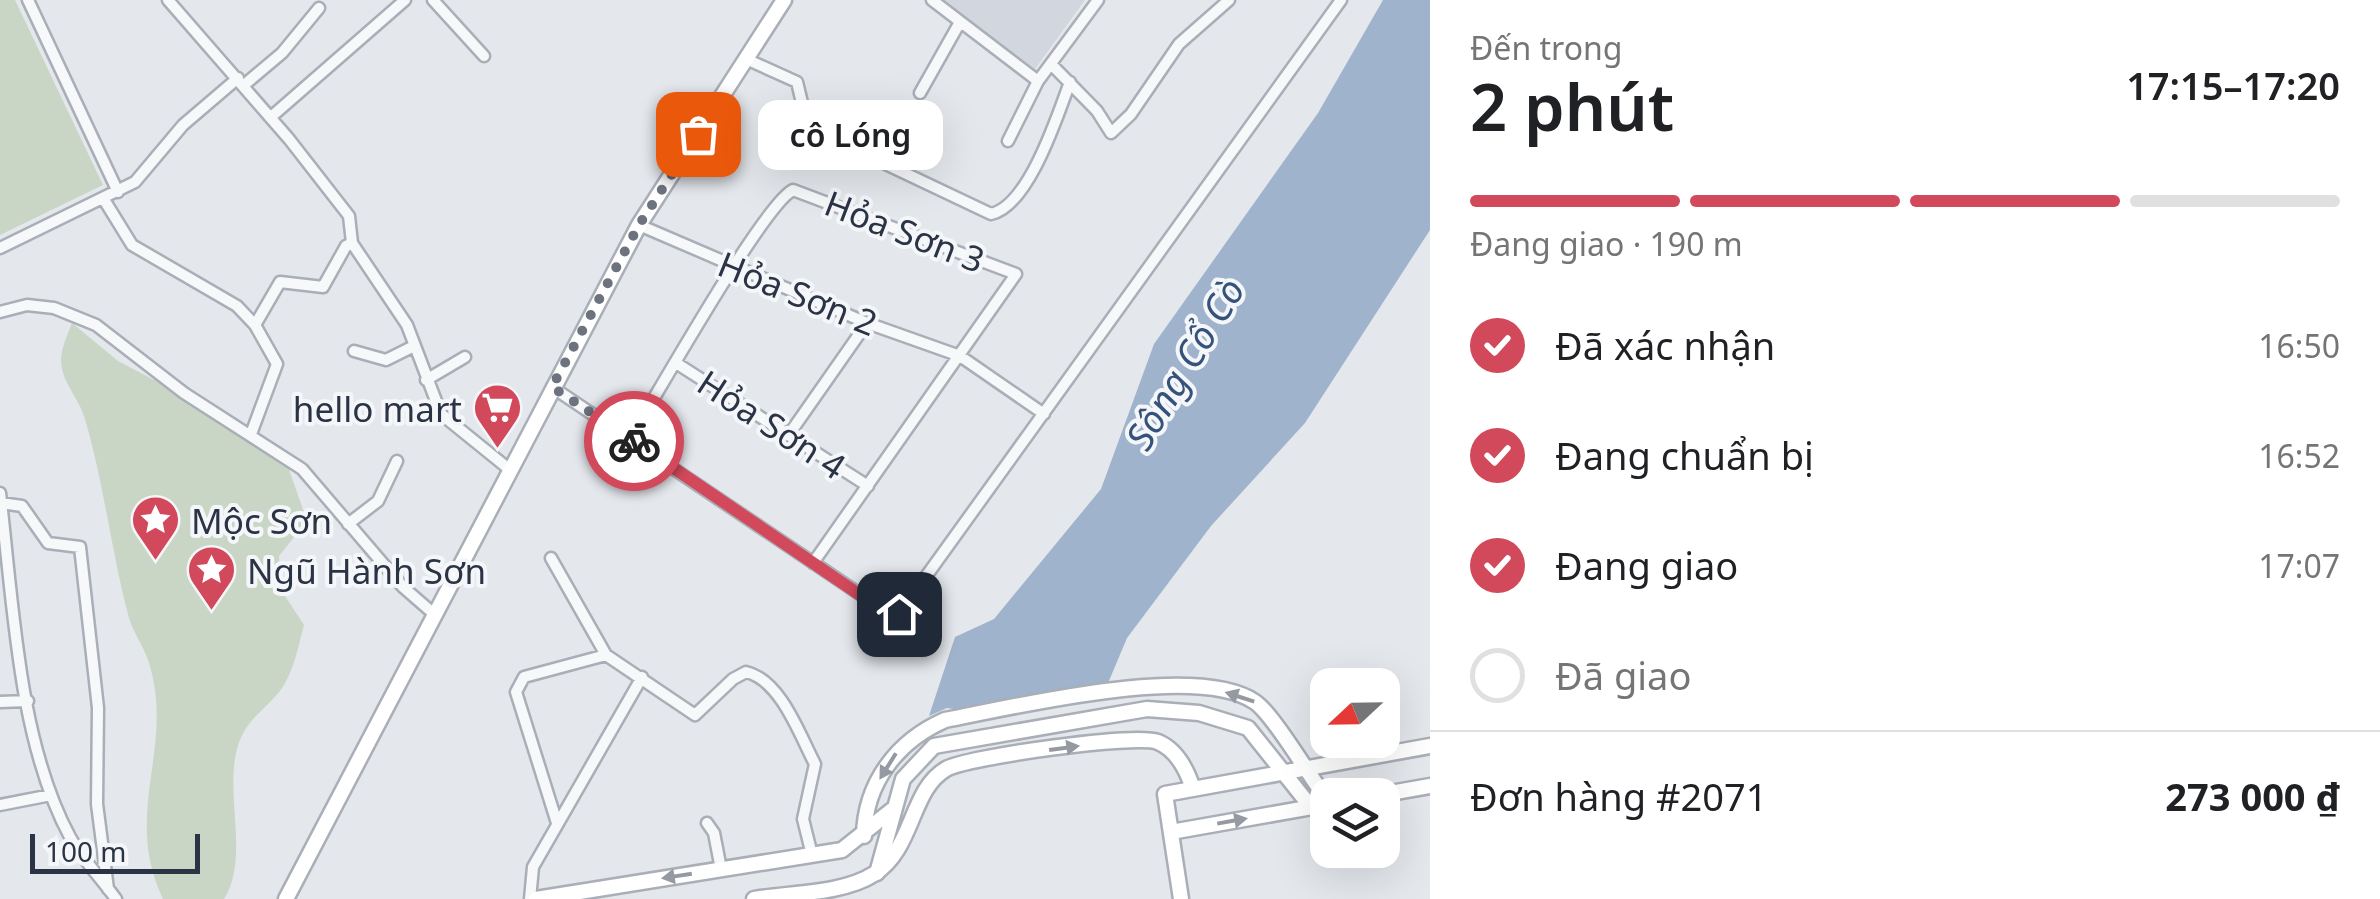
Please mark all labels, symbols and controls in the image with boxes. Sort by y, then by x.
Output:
text: Đến trong [1470,26,1622,69]
text: 17:15–17:20 [2126,59,2340,111]
text: 2 phút [1470,62,1674,150]
pin [656,92,741,177]
callout: cô Lóng [758,99,943,169]
icon: bag [671,107,726,162]
text: cô Lóng [790,113,911,156]
street label: Hỏa Sơn 3 [818,179,992,283]
text: Đang giao · 190 m [1470,222,1743,265]
street label: Hỏa Sơn 2 [712,240,884,346]
water label: Sông Cổ Cò [1112,267,1256,459]
icon: check [1470,318,1525,373]
text: Đã xác nhận [1555,319,1775,371]
text: 16:50 [2258,324,2340,367]
street label: Hỏa Sơn 4 [689,359,855,489]
supermarket icon: hello mart [471,382,523,450]
place label: hello mart [293,385,462,432]
courier [584,391,684,491]
icon: bike [607,414,662,469]
icon: check [1470,428,1525,483]
text: Đang chuẩn bị [1555,429,1814,481]
text: 16:52 [2258,434,2340,477]
place icon: Mộc Sơn [130,494,182,562]
place label: Mộc Sơn [191,497,332,544]
icon: check [1470,538,1525,593]
text: Đang giao [1555,539,1738,591]
place icon: Ngũ Hành Sơn [186,544,238,612]
text: 17:07 [2258,544,2340,587]
place label: Ngũ Hành Sơn [247,547,486,594]
pin [857,572,942,657]
icon: home [872,587,927,642]
text: Đã giao [1555,649,1691,701]
north arrow [1310,668,1400,758]
map controls [1310,668,1400,868]
one-way arrow [1224,689,1254,704]
one-way arrow [1048,739,1080,755]
one-way arrow [879,752,897,780]
text: Đơn hàng #2071 [1470,770,1768,822]
text: 273 000 ₫ [2165,770,2340,822]
button: layers [1310,778,1400,868]
one-way arrow [1217,813,1248,828]
scale bar [30,829,200,874]
text: 100 m [45,832,127,870]
one-way arrow [661,869,692,884]

